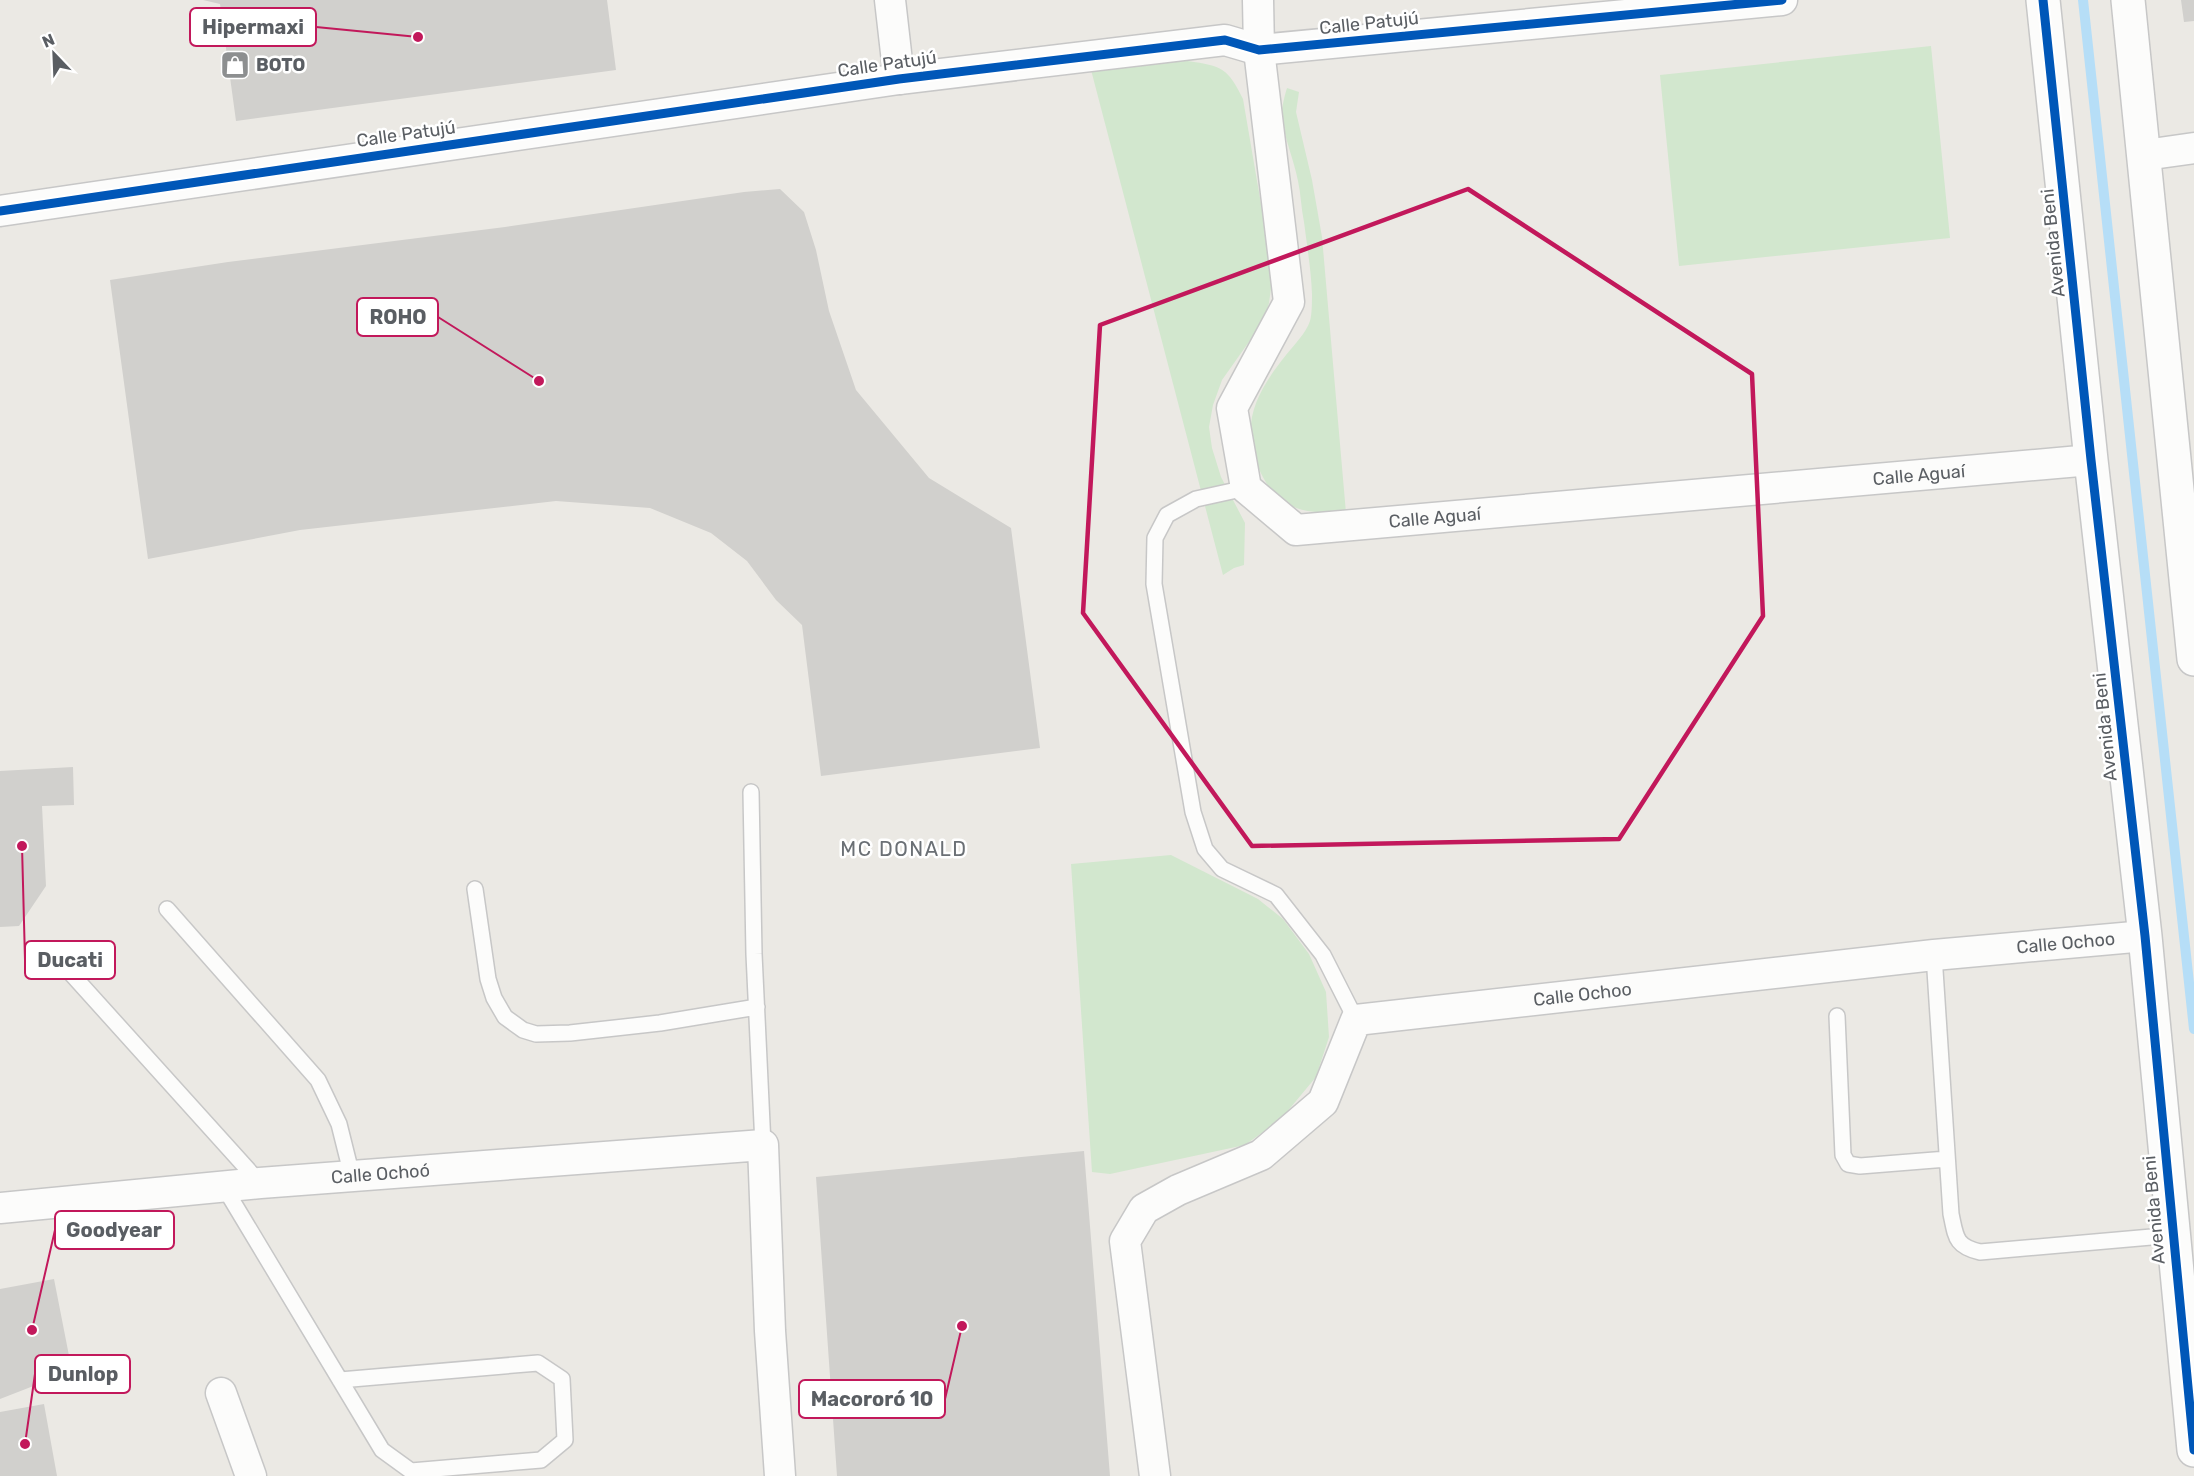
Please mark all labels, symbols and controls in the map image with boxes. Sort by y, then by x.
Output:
street label: Calle Patujú [1318,7,1420,39]
callout: Hipermaxi [190,8,316,46]
text: Hipermaxi [202,15,304,39]
north arrow [24,24,84,84]
text: N [39,30,57,52]
street label: Calle Patujú [836,46,938,82]
shop icon: BOTO [219,49,251,81]
place label: BOTO [256,54,305,76]
street label: Calle Patujú [355,116,457,152]
street label: Avenida Beni [2036,188,2070,298]
callout: ROHO [357,298,438,336]
text: ROHO [369,305,427,329]
street label: Calle Aguaí [1872,460,1968,490]
street label: Calle Aguaí [1388,503,1484,533]
street label: Avenida Beni [2088,672,2122,782]
district label: MC DONALD [840,837,968,861]
street label: Calle Ochoo [2015,928,2116,959]
callout: Ducati [25,941,115,979]
text: Ducati [37,948,103,972]
street label: Calle Ochoo [1532,978,1633,1011]
street label: Avenida Beni [2138,1155,2170,1265]
street label: Calle Ochoó [330,1159,431,1189]
callout: Goodyear [55,1211,174,1249]
text: Goodyear [66,1218,162,1242]
callout: Dunlop [35,1355,130,1393]
text: Dunlop [48,1362,118,1386]
callout: Macororó 10 [799,1380,945,1418]
text: Macororó 10 [811,1387,933,1411]

